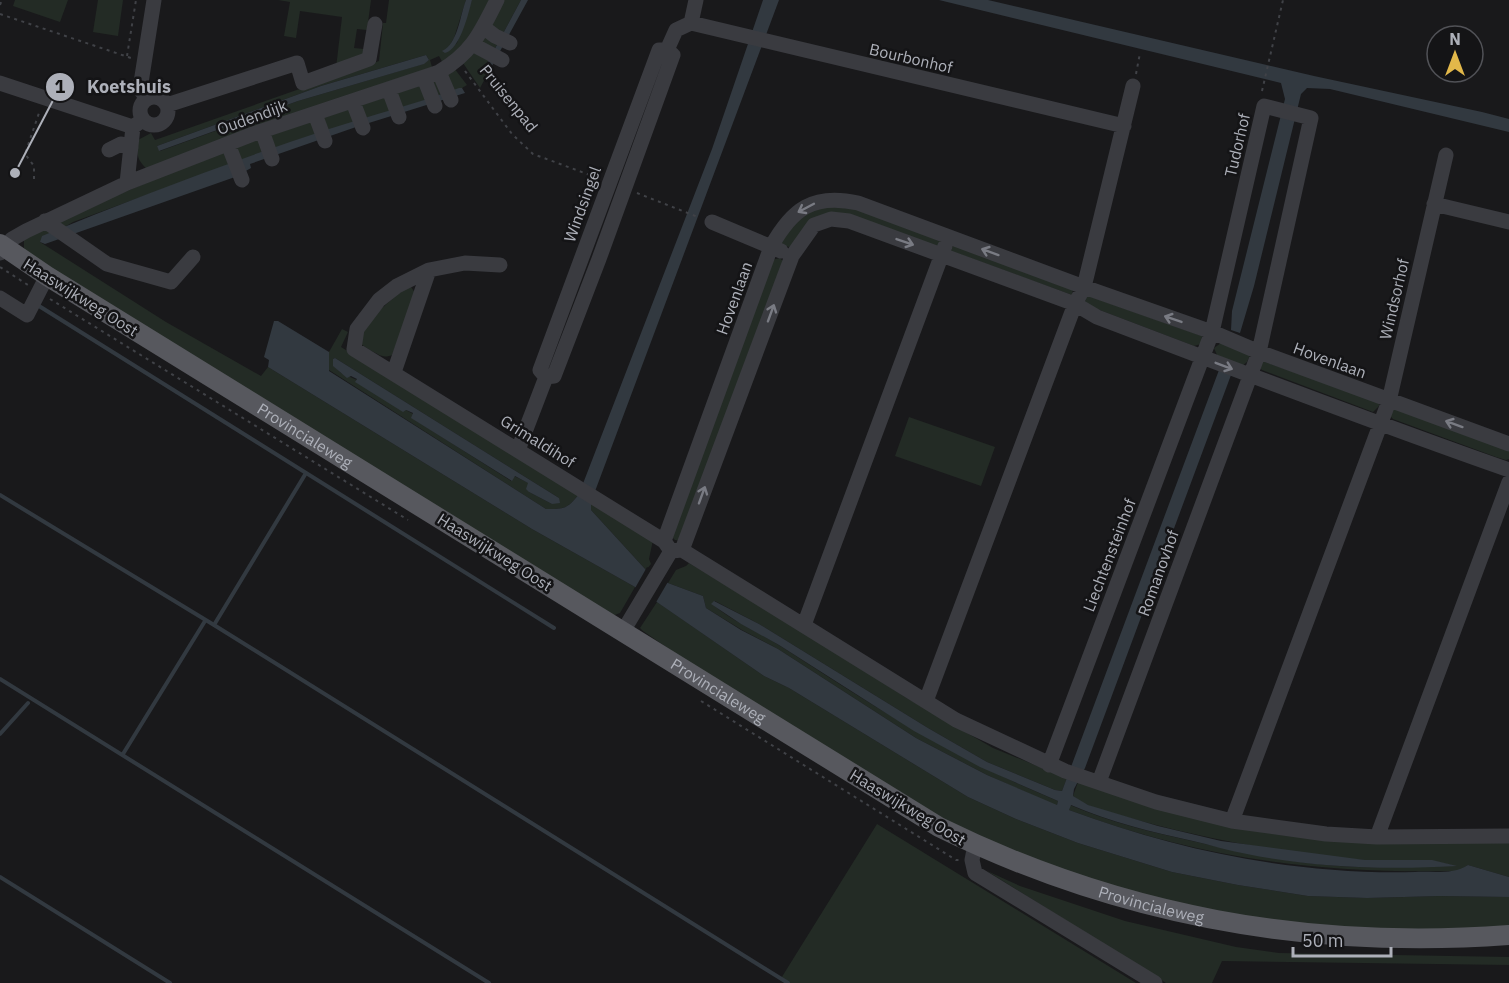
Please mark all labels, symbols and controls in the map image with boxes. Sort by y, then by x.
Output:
north arrow [1425,24,1485,84]
text: N [1449,29,1461,49]
street label: Bourbonhof [867,39,955,77]
street label: Pruisenpad [476,60,542,136]
callout: Koetshuis [45,69,183,105]
text: 1 [55,75,66,98]
text: Koetshuis [87,75,171,98]
street label: Oudendijk [214,95,290,139]
street label: Tudorhof [1220,111,1254,179]
street label: Windsingel [559,163,605,245]
one-way arrow [798,202,815,214]
one-way arrow [896,237,914,248]
one-way arrow [981,246,1000,257]
street label: Haaswijkweg Oost [20,254,142,340]
street label: Windsorhof [1375,257,1413,341]
street label: Hovenlaan [712,259,756,337]
one-way arrow [766,304,777,322]
one-way arrow [1164,312,1183,323]
street label: Hovenlaan [1291,338,1369,382]
one-way arrow [1214,361,1233,372]
street label: Provincialeweg [254,398,357,473]
street label: Grimaldihof [497,410,579,472]
one-way arrow [1445,418,1464,429]
one-way arrow [698,486,709,505]
street label: Liechtensteinhof [1078,496,1140,614]
street label: Haaswijkweg Oost [434,509,556,595]
street label: Romanovhof [1133,527,1183,619]
street label: Provincialeweg [667,654,770,728]
street label: Haaswijkweg Oost [846,765,970,849]
street label: Provincialeweg [1096,881,1207,927]
scale bar [1293,920,1390,958]
text: 50 m [1302,929,1344,952]

